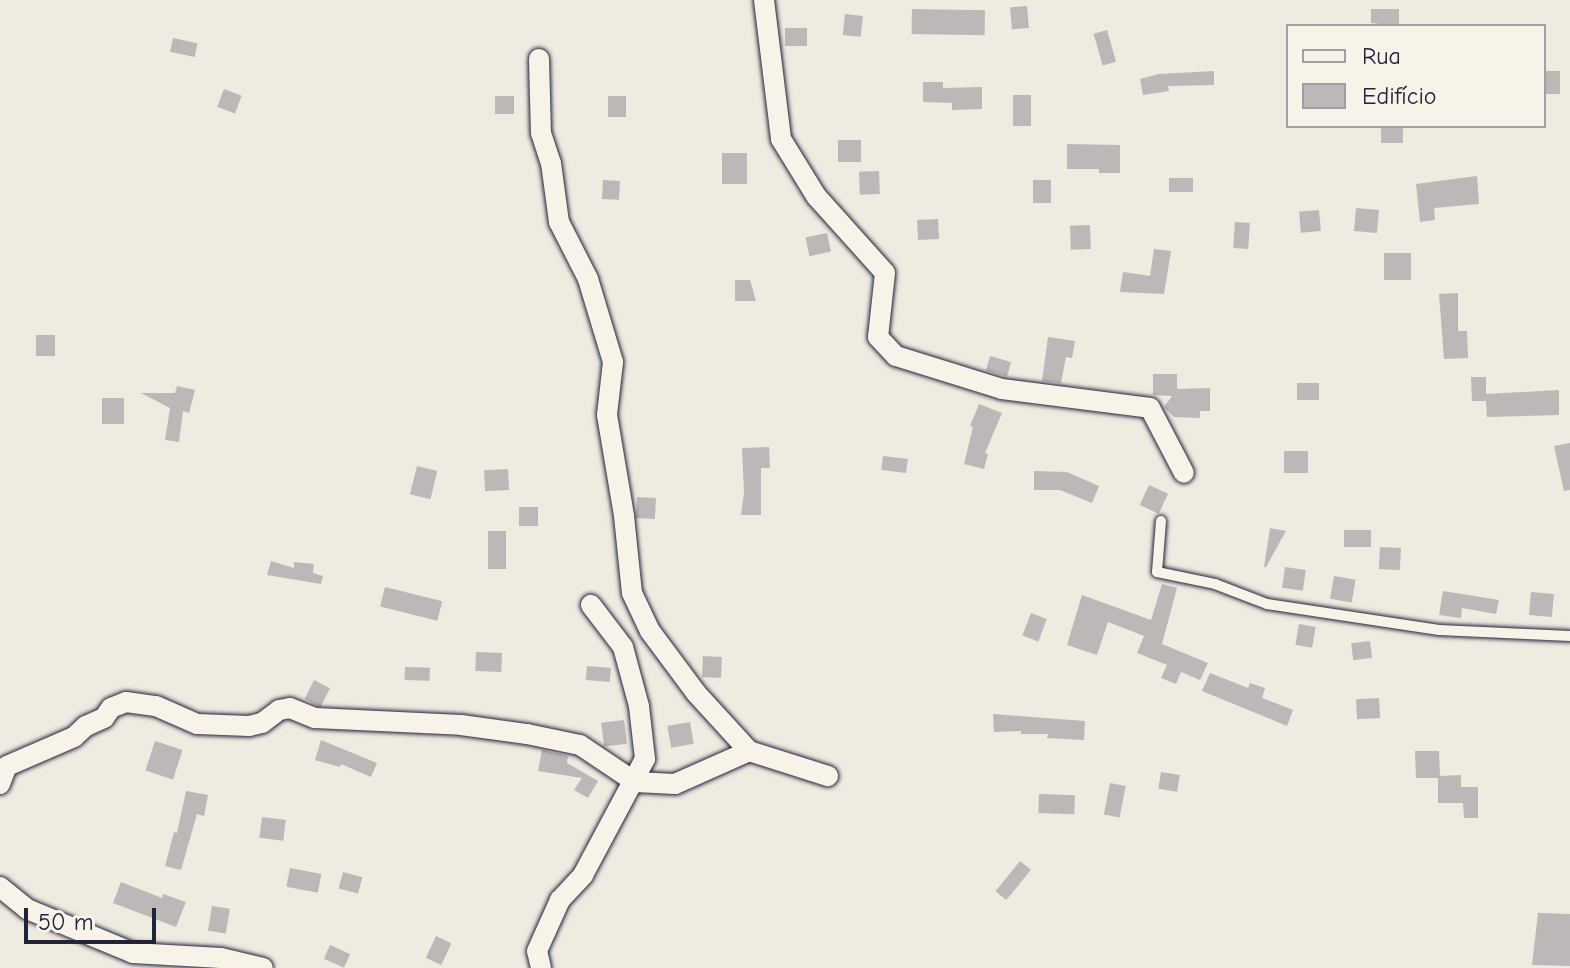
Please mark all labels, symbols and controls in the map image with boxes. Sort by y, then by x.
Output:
legend [1286,24,1546,128]
text: Rua [1362,42,1401,70]
text: Edifício [1362,82,1437,110]
scale bar [28,892,160,942]
text: 50 m [38,908,94,936]

